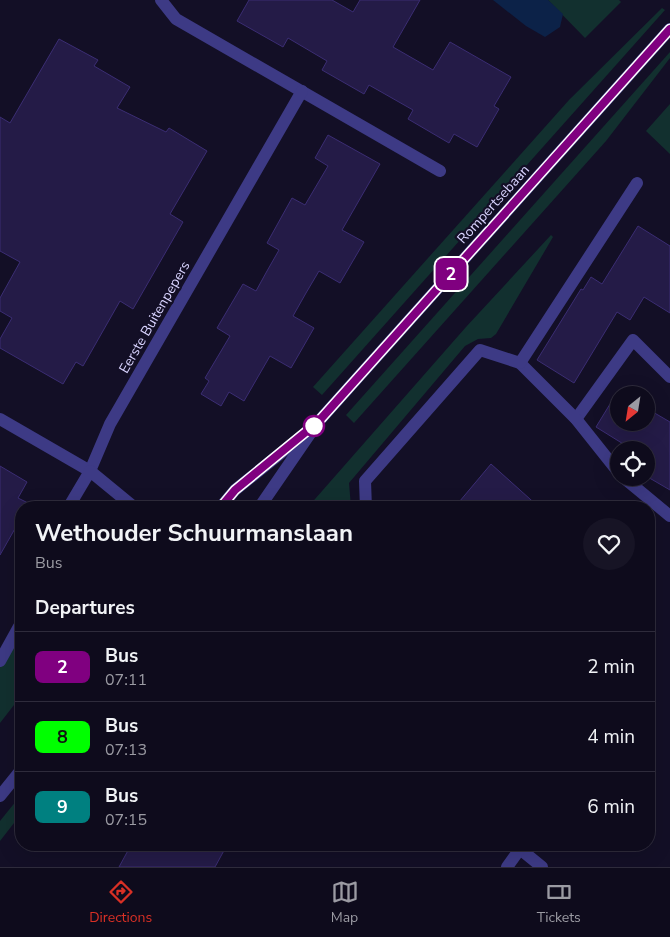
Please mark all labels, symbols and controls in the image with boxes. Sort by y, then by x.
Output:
street label: Rompertsebaan [453,161,534,248]
street label: Eerste Buitenpepers [115,257,194,377]
line badge: 2 [435,258,467,290]
text: 2 [446,262,456,286]
north arrow [610,386,655,431]
map controls [610,386,655,486]
unlabelled marker [303,415,325,437]
button: locate [610,441,655,486]
text: Wethouder Schuurmanslaan [35,517,353,549]
button: heart [583,518,635,570]
text: Bus [35,552,63,574]
text: Departures [35,595,135,621]
text: Bus [105,643,138,669]
text: 2 min [587,654,635,680]
text: 2 [57,655,68,679]
text: 07:11 [105,669,147,691]
text: Bus [105,713,138,739]
text: 4 min [587,724,635,750]
text: 8 [57,725,68,749]
text: 07:13 [105,739,147,761]
text: Bus [105,783,138,809]
text: 6 min [587,794,635,820]
text: 9 [57,795,68,819]
text: 07:15 [105,809,147,831]
tab: Directions [89,878,152,927]
tab: Map [331,878,359,927]
tab: Tickets [537,878,581,927]

